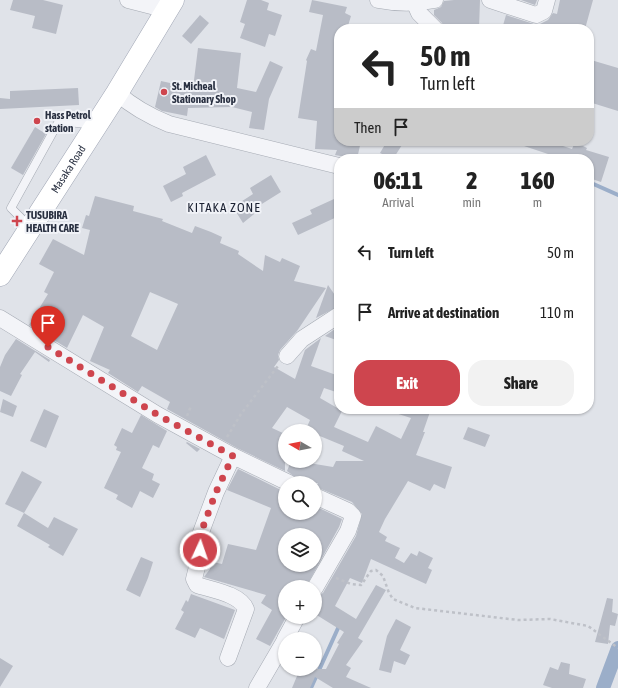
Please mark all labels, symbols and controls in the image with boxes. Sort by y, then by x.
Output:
icon: left [354,40,406,92]
text: 50 m [420,40,470,72]
text: Turn left [420,73,475,94]
place label: St. Micheal Stationary Shop [172,80,236,105]
marker: St. Micheal Stationary Shop [159,87,169,97]
place label: Hass Petrol station [45,109,92,134]
marker: Hass Petrol station [32,116,42,126]
icon: arrive [390,116,412,138]
text: Then [354,119,382,136]
street label: Masaka Road [48,143,88,195]
text: 06:11 [374,167,423,194]
text: 2 [466,167,477,194]
text: 160 [521,167,554,194]
text: Arrival [382,195,414,210]
text: min [462,195,481,210]
text: m [533,195,542,210]
district label: KITAKA ZONE [187,200,261,215]
place label: TUSUBIRA HEALTH CARE [26,209,79,234]
marker: TUSUBIRA HEALTH CARE [11,215,23,227]
icon: left [354,241,376,263]
text: Turn left [388,244,434,261]
text: 50 m [547,244,574,261]
icon: arrive [354,301,376,323]
text: Arrive at destination [388,304,499,321]
text: 110 m [540,304,574,321]
pin [31,306,65,347]
icon: arrive [37,312,59,334]
button: Exit [354,360,460,406]
button: Share [468,360,574,406]
north arrow [278,424,322,468]
map controls [278,424,322,676]
button: search [278,476,322,520]
button: layers [278,528,322,572]
position arrow [179,529,221,571]
button: + [278,580,322,624]
button: − [278,632,322,676]

